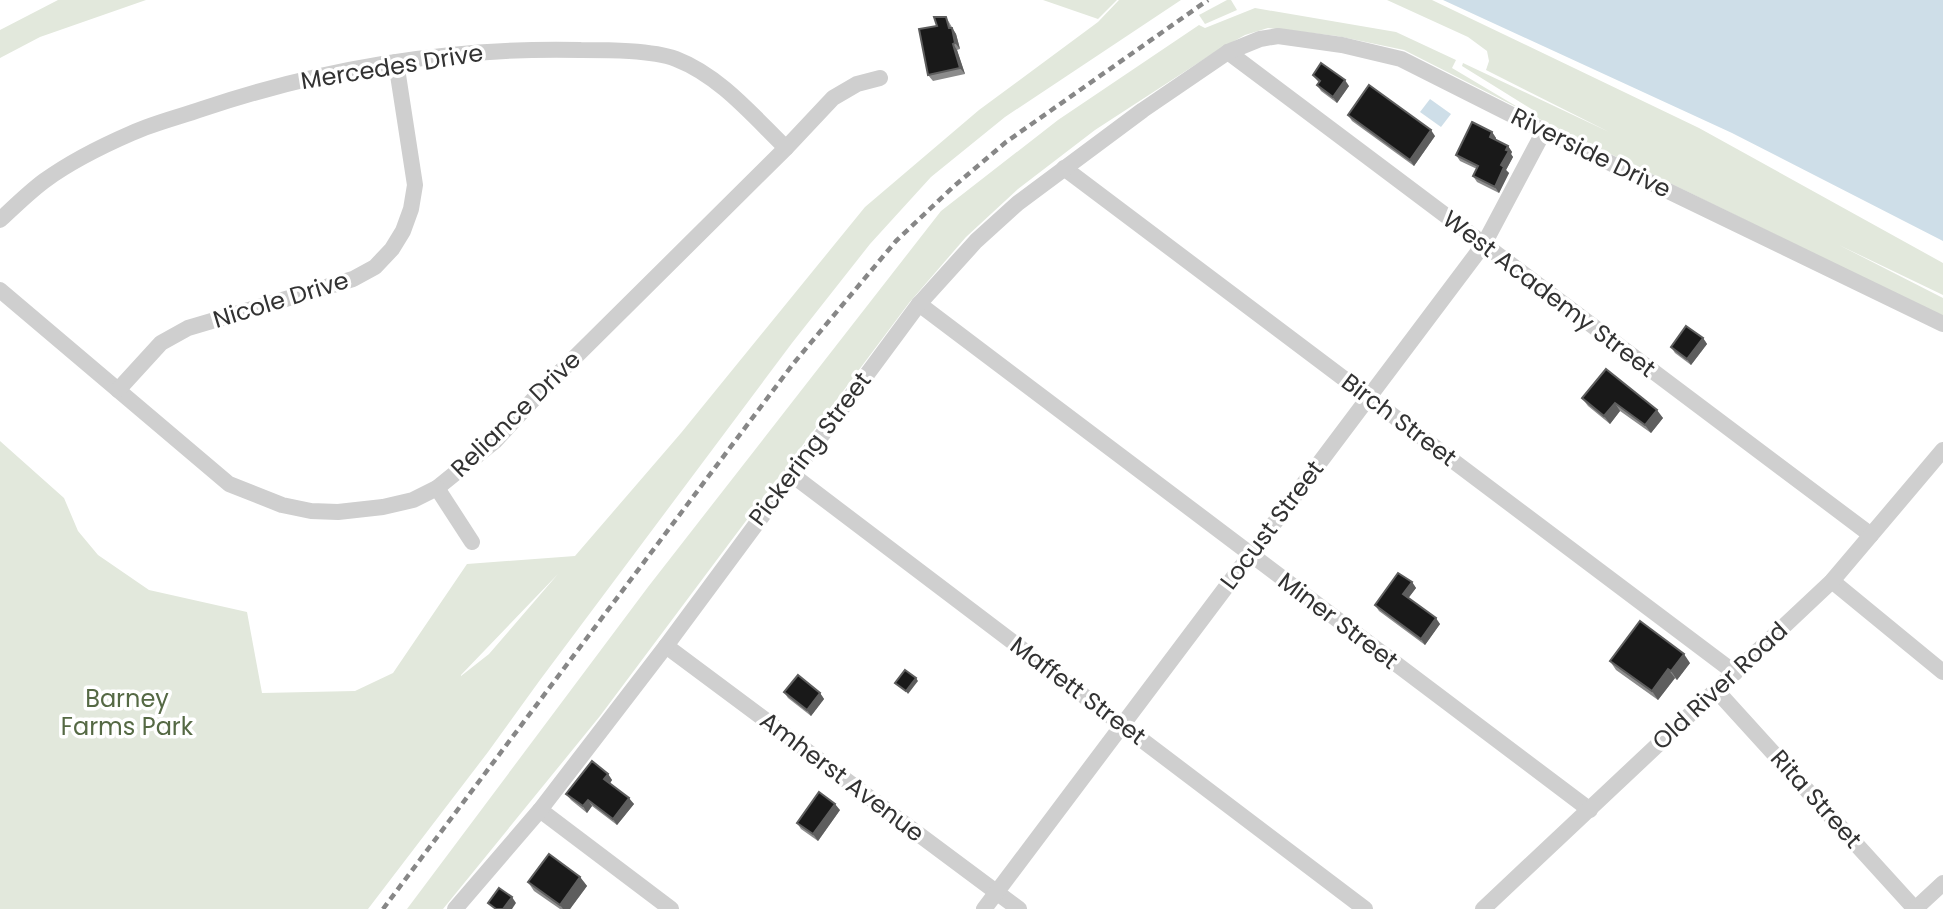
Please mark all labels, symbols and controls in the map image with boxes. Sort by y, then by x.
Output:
street label: Mercedes Drive [298,36,485,97]
street label: Riverside Drive [1506,100,1677,205]
street label: West Academy Street [1436,202,1663,385]
street label: Nicole Drive [209,263,353,336]
street label: Reliance Drive [443,343,588,484]
street label: Pickering Street [741,365,878,532]
street label: Birch Street [1335,365,1464,474]
street label: Locust Street [1212,453,1331,596]
street label: Miner Street [1271,565,1405,677]
street label: Old River Road [1645,614,1795,757]
street label: Maffett Street [1004,629,1153,752]
park label: Barney Farms Park [61,682,194,743]
street label: Amherst Avenue [753,704,931,849]
street label: Rita Street [1763,742,1869,855]

